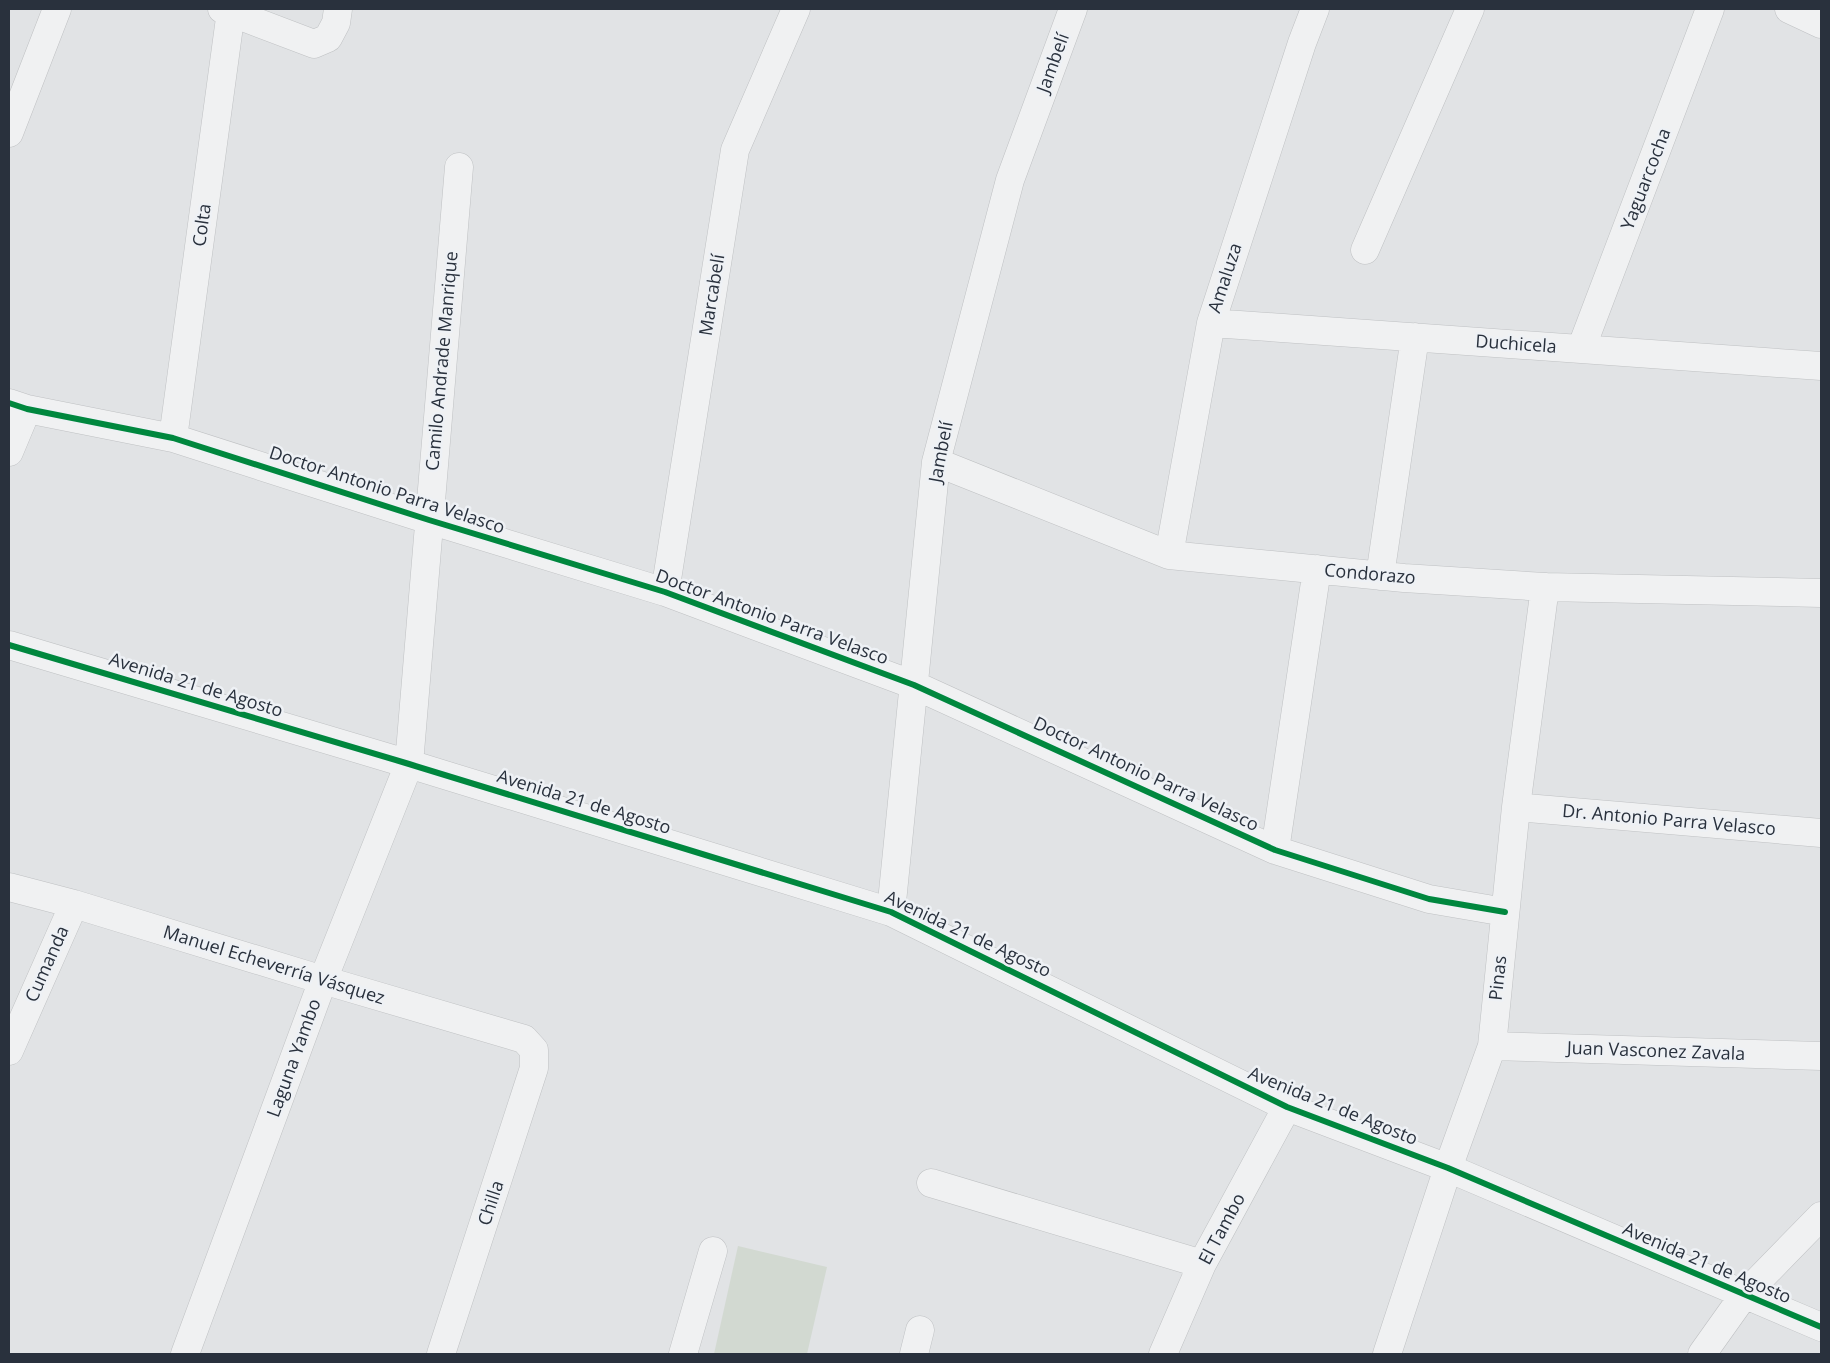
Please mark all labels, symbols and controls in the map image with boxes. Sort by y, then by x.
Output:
street label: Jambelí [1030,29,1074,98]
street label: Yaguarcocha [1615,124,1676,233]
street label: Colta [186,202,216,248]
street label: Amaluza [1201,240,1247,316]
street label: Camilo Andrade Manrique [419,250,463,472]
street label: Marcabelí [693,252,729,337]
street label: Duchicela [1475,328,1558,358]
street label: Jambelí [922,419,958,486]
street label: Doctor Antonio Parra Velasco [267,440,508,538]
street label: Condorazo [1323,557,1417,589]
street label: Doctor Antonio Parra Velasco [653,563,892,669]
street label: Avenida 21 de Agosto [106,646,286,722]
street label: Doctor Antonio Parra Velasco [1030,710,1263,836]
street label: Avenida 21 de Agosto [494,763,674,839]
street label: Dr. Antonio Parra Velasco [1561,798,1777,840]
street label: Avenida 21 de Agosto [882,884,1055,982]
street label: Manuel Echeverría Vásquez [161,919,388,1009]
street label: Cumanda [19,922,74,1006]
street label: Pinas [1483,954,1511,1002]
street label: Laguna Yambo [260,995,326,1120]
street label: Juan Vasconez Zavala [1564,1035,1746,1065]
street label: Avenida 21 de Agosto [1245,1060,1422,1150]
street label: Chilla [472,1177,509,1228]
street label: El Tambo [1192,1189,1250,1268]
street label: Avenida 21 de Agosto [1620,1216,1795,1308]

